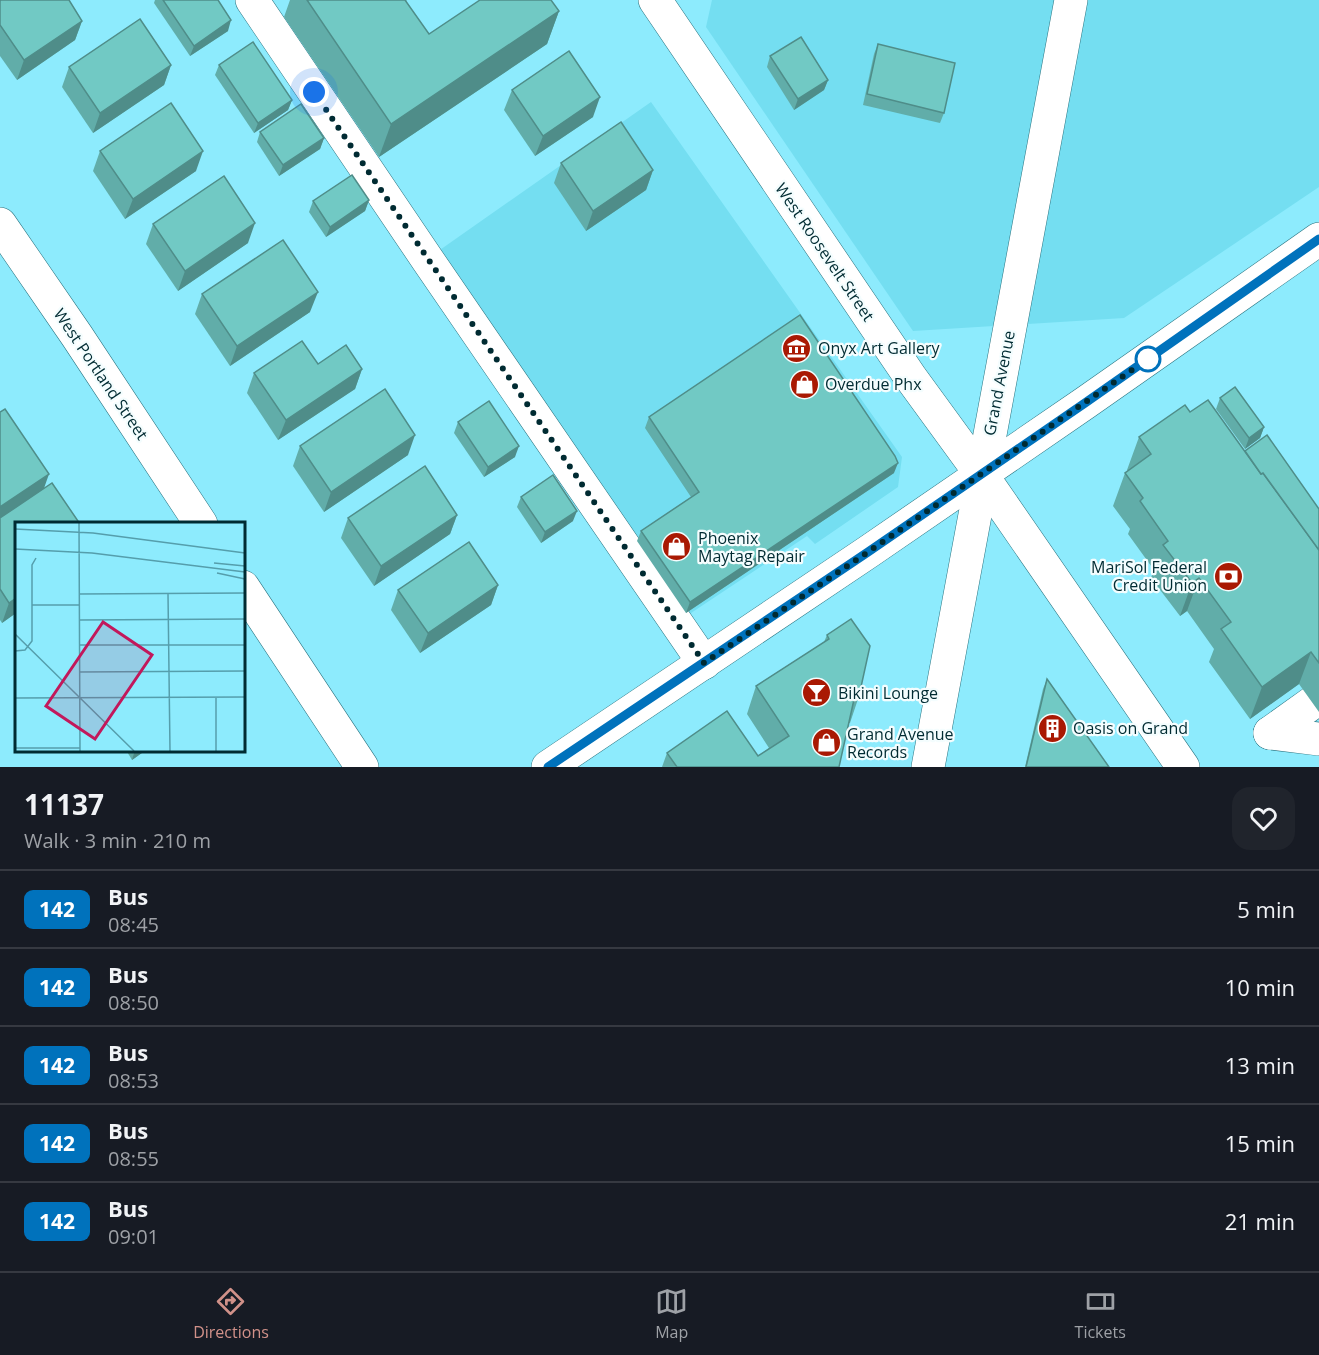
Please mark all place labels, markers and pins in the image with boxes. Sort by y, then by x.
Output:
museum icon: Onyx Art Gallery [781,332,813,364]
place label: Onyx Art Gallery [818,337,940,359]
unlabelled marker [1135,346,1161,372]
shop icon: Overdue Phx [788,368,820,400]
place label: Overdue Phx [825,373,922,395]
place label: Phoenix Maytag Repair [698,527,805,567]
shop icon: Phoenix Maytag Repair [661,531,693,563]
place label: MariSol Federal Credit Union [1091,556,1207,596]
bank icon: MariSol Federal Credit Union [1212,560,1244,592]
bar icon: Bikini Lounge [801,677,833,709]
place label: Bikini Lounge [838,682,938,704]
building icon: Oasis on Grand [1036,712,1068,744]
place label: Oasis on Grand [1073,717,1188,739]
place label: Grand Avenue Records [847,723,954,763]
shop icon: Grand Avenue Records [810,727,842,759]

